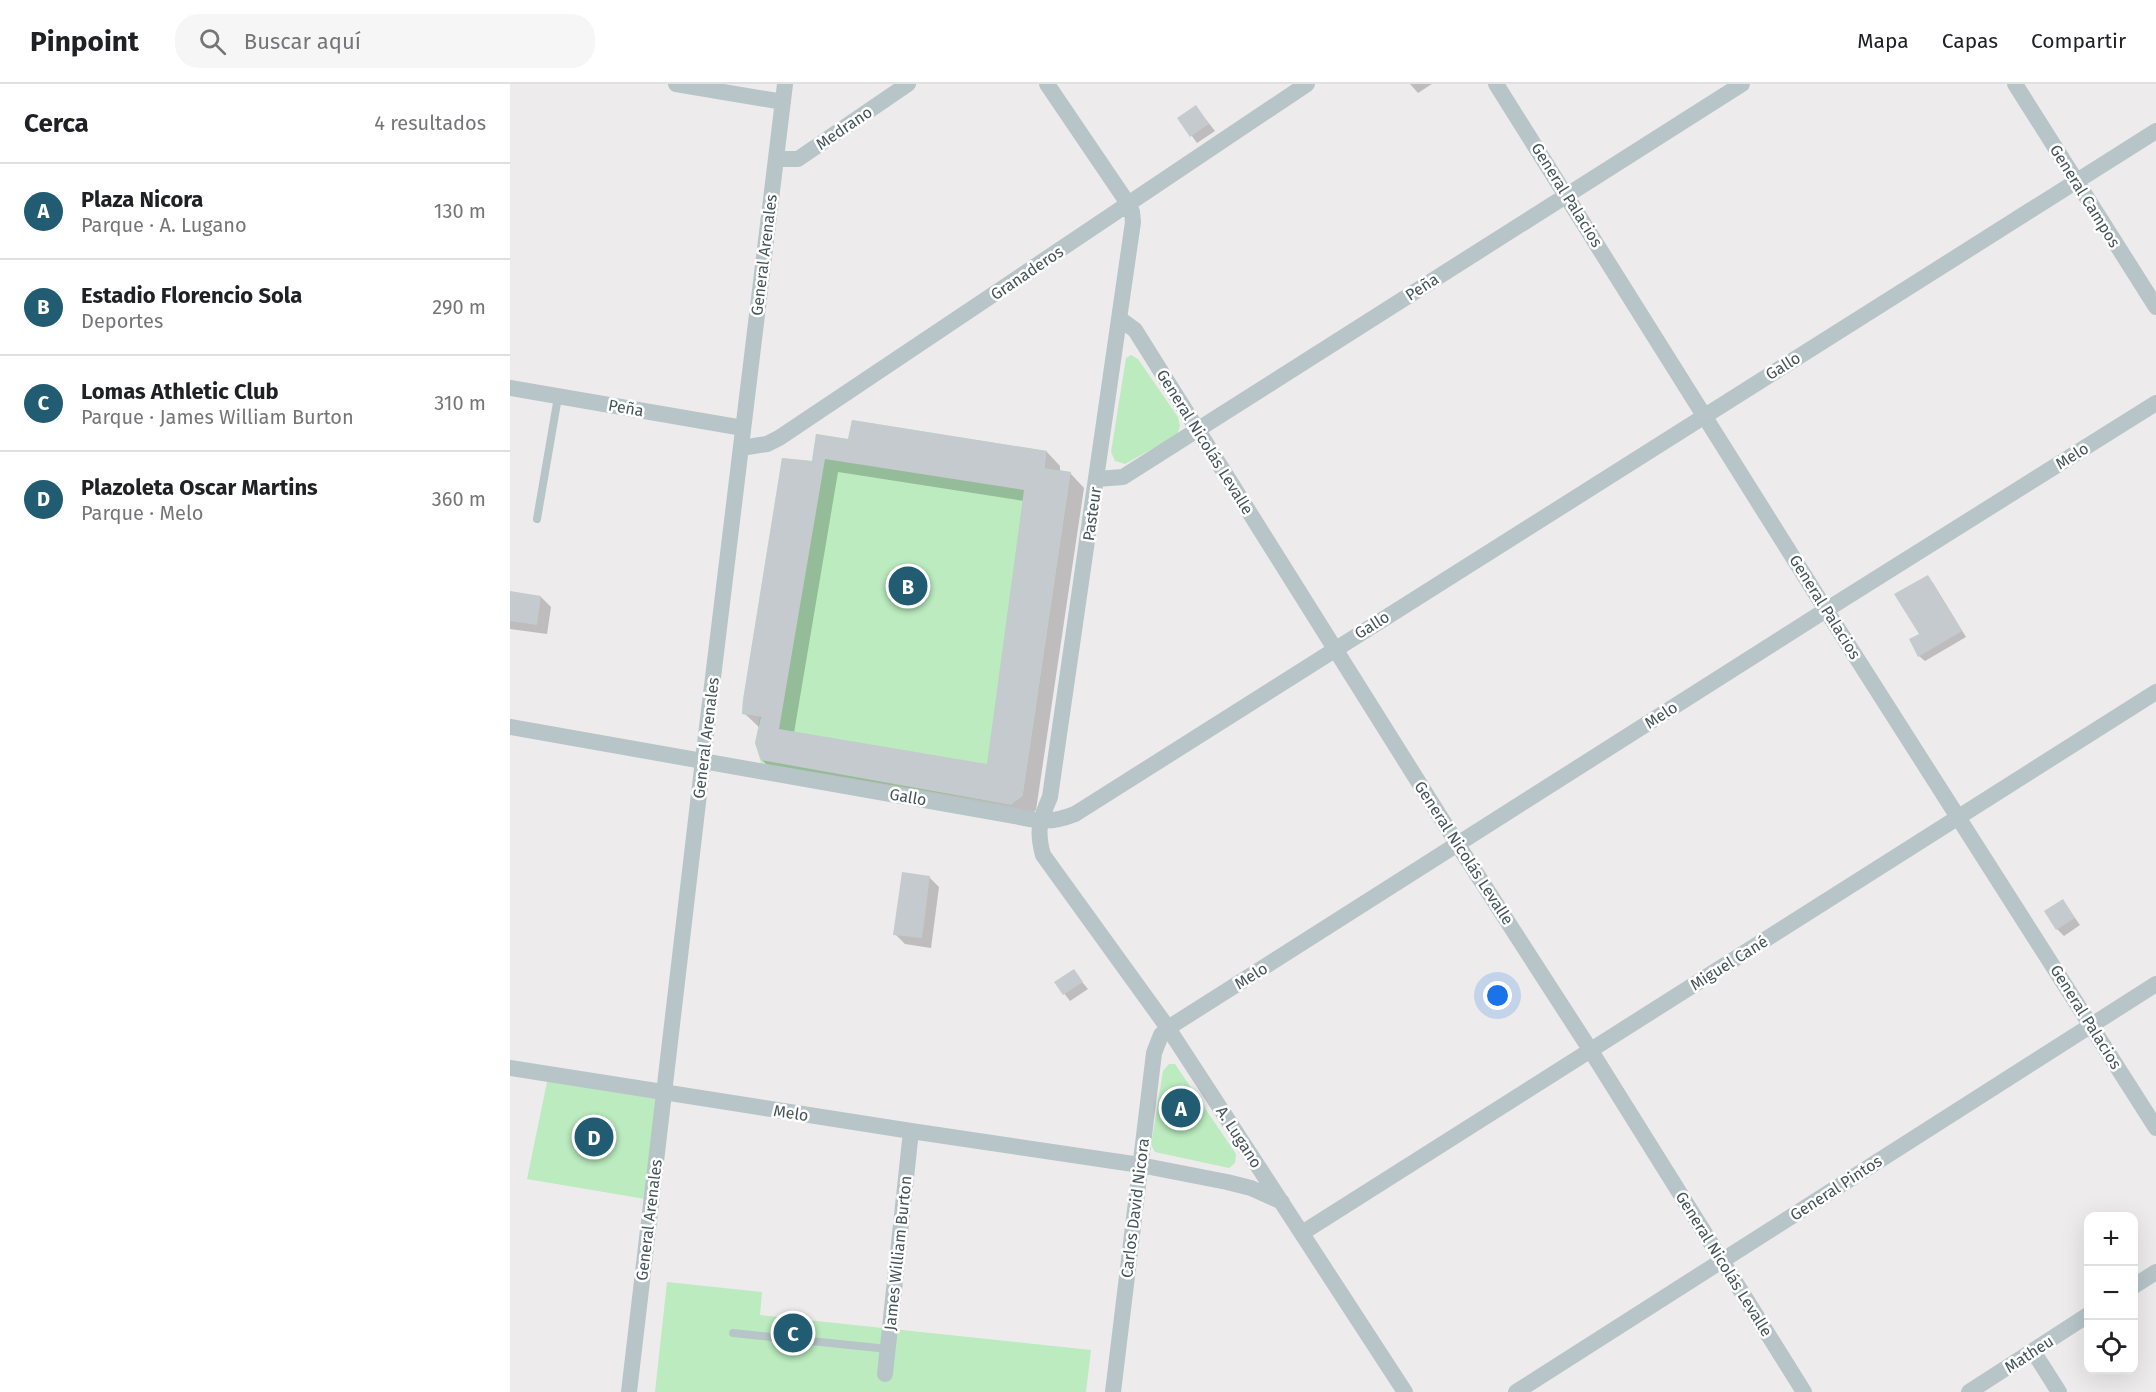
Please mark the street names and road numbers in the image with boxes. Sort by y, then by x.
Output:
street label: Medrano [812,102,876,154]
street label: General Palacios [1527,139,1607,251]
street label: General Campos [2046,141,2124,251]
street label: General Arenales [747,193,781,317]
street label: Granaderos [987,242,1067,304]
street label: Peña [1402,269,1442,305]
street label: Gallo [1762,348,1804,384]
street label: General Nicolás Levalle [1153,366,1257,518]
street label: Peña [607,396,645,420]
street label: Melo [2052,439,2092,473]
street label: Pasteur [1079,485,1105,542]
street label: General Palacios [1785,551,1865,663]
street label: Gallo [1351,607,1393,643]
street label: General Arenales [689,676,723,800]
street label: Melo [1641,697,1681,733]
street label: General Nicolás Levalle [1410,778,1518,928]
street label: Gallo [888,784,928,810]
street label: Miguel Cané [1687,932,1771,994]
street label: Melo [1231,959,1271,993]
street label: General Palacios [2046,961,2126,1073]
street label: Melo [772,1101,810,1125]
street label: A. Lugano [1212,1103,1266,1171]
street label: Carlos David Nicora [1117,1137,1153,1279]
street label: General Pintos [1787,1151,1885,1225]
street label: General Arenales [632,1158,666,1282]
street label: James William Burton [880,1175,916,1331]
street label: General Nicolás Levalle [1672,1188,1776,1340]
street label: Matheu [2001,1331,2057,1377]

